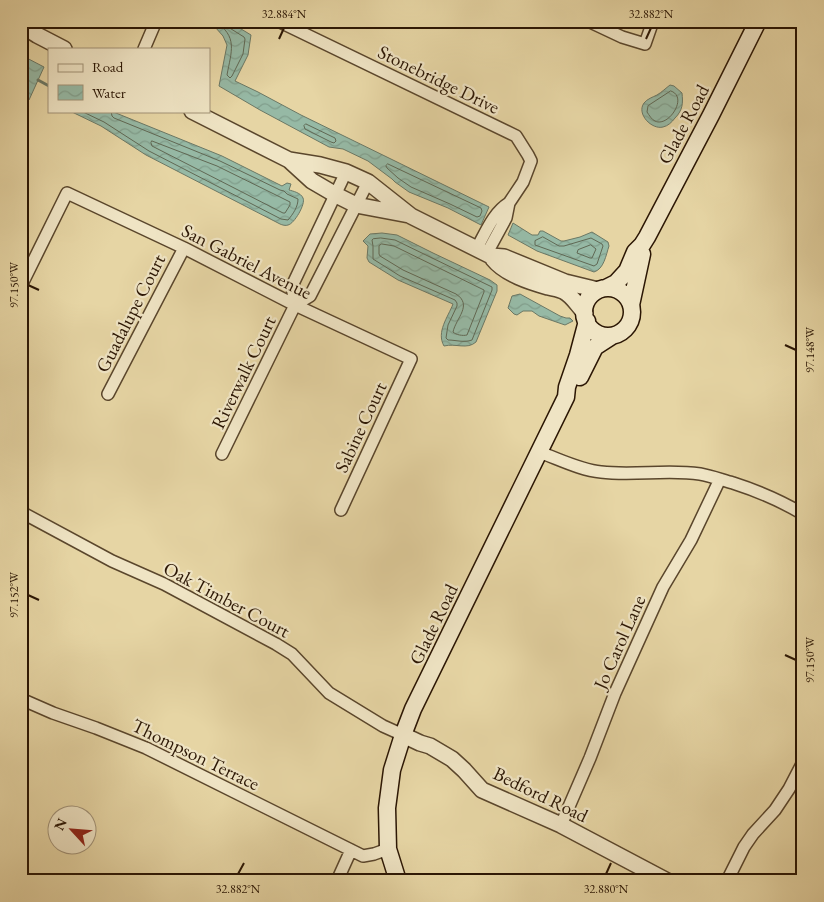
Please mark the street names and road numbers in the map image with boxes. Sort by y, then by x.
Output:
street label: Stonebridge Drive [374,39,504,120]
street label: Glade Road [652,80,715,168]
street label: San Gabriel Avenue [177,218,316,305]
street label: Guadalupe Court [90,250,171,377]
street label: Riverwalk Court [205,312,282,433]
street label: Sabine Court [329,378,392,477]
street label: Oak Timber Court [159,556,294,643]
street label: Glade Road [403,579,464,669]
street label: Jo Carol Lane [587,591,651,695]
street label: Thompson Terrace [128,713,264,796]
street label: Bedford Road [489,761,593,828]

